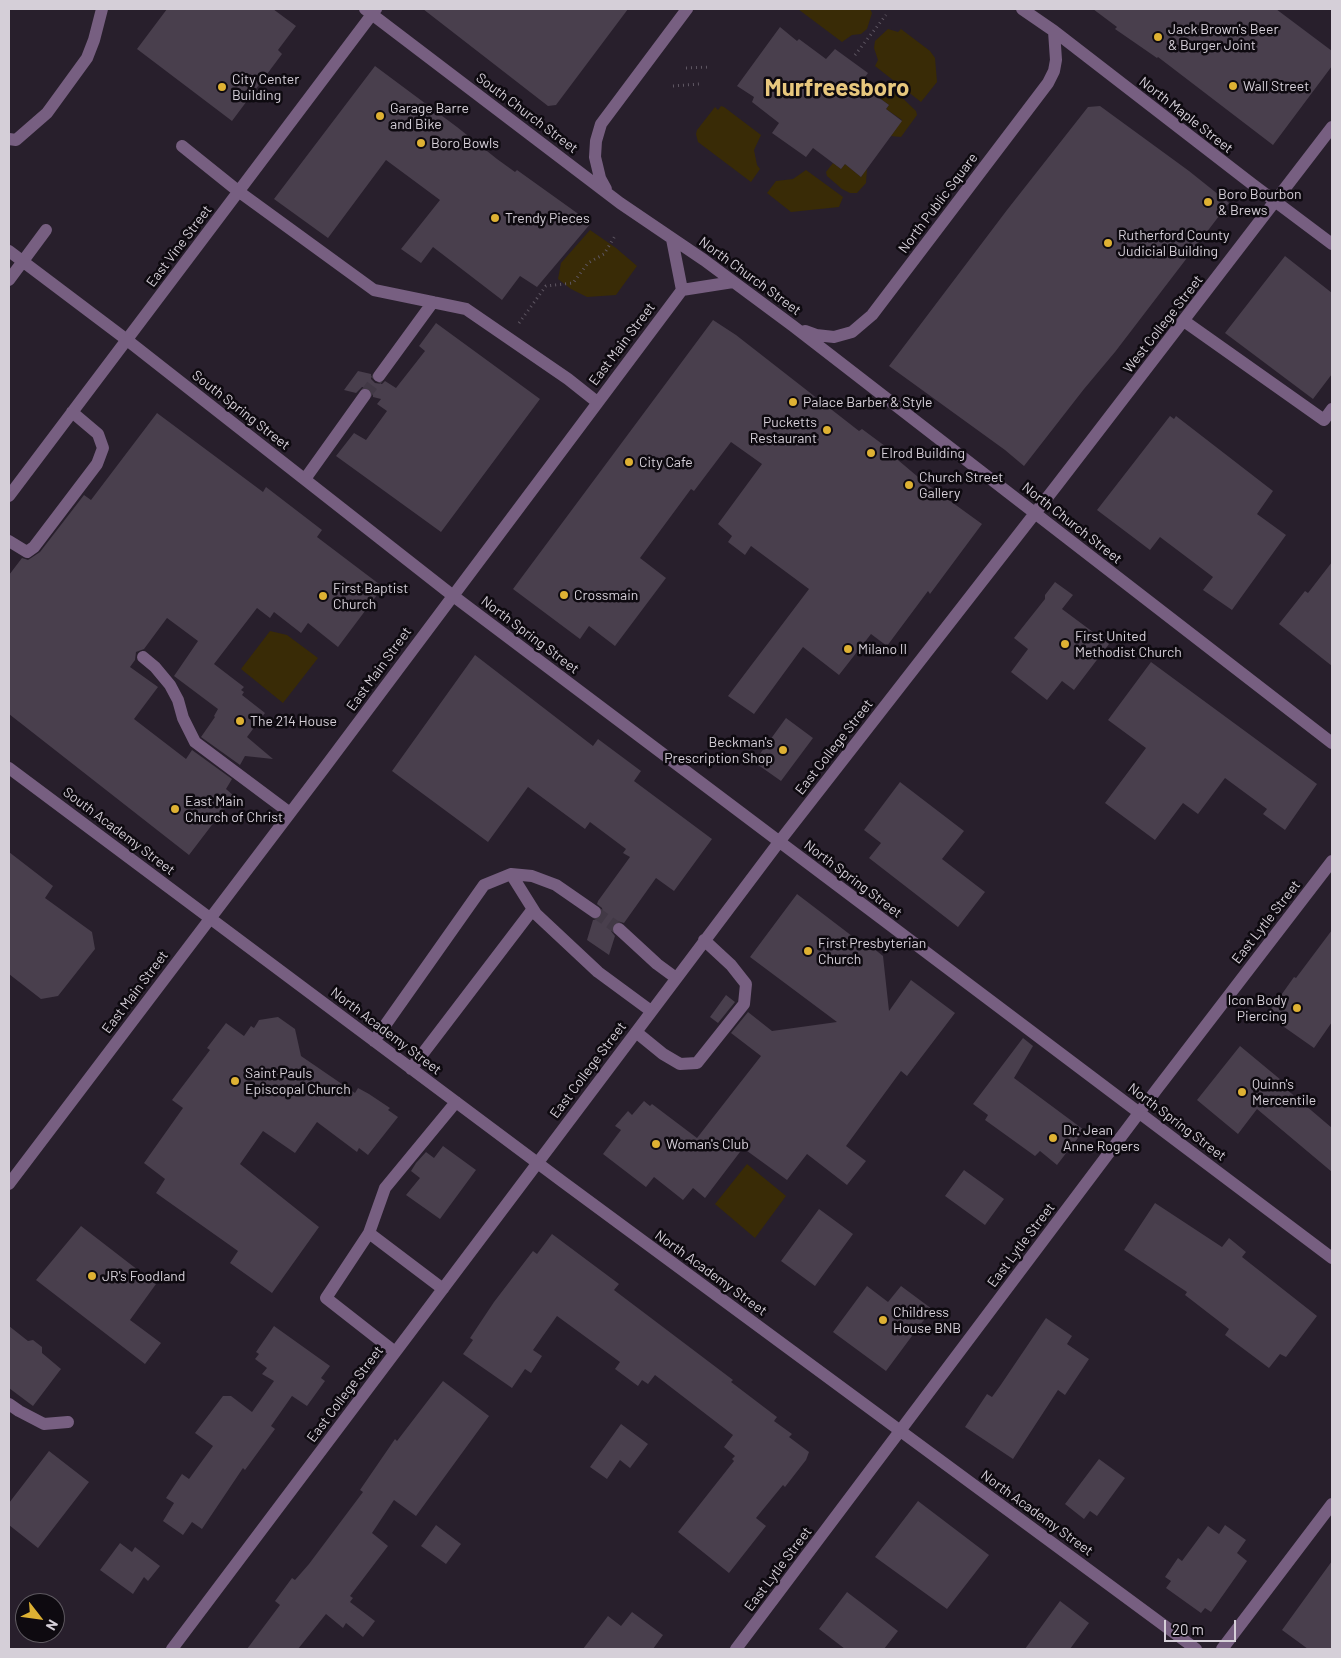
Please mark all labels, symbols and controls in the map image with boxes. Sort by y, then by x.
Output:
place label: Jack Brown's Beer & Burger Joint [1168,21,1279,54]
marker: Jack Brown's Beer & Burger Joint [1152,31,1164,43]
street label: South Church Street [473,69,581,157]
place label: City Center Building [232,71,299,104]
street label: North Maple Street [1136,73,1236,157]
district label: Murfreesboro [765,74,909,102]
place label: Wall Street [1243,78,1309,94]
marker: Wall Street [1227,80,1239,92]
marker: City Center Building [216,81,228,93]
place label: Garage Barre and Bike [390,100,469,132]
marker: Garage Barre and Bike [374,110,386,122]
place label: Boro Bowls [431,135,499,151]
marker: Boro Bowls [415,137,427,149]
street label: North Public Square [895,150,981,256]
place label: Boro Bourbon & Brews [1218,186,1302,218]
marker: Boro Bourbon & Brews [1202,196,1214,208]
street label: East Vine Street [143,202,215,290]
place label: Trendy Pieces [505,210,590,226]
marker: Trendy Pieces [489,212,501,224]
place label: Rutherford County Judicial Building [1118,227,1230,260]
street label: North Church Street [696,233,804,319]
marker: Rutherford County Judicial Building [1102,237,1114,249]
street label: West College Street [1120,272,1206,376]
street label: East Main Street [585,299,659,389]
street label: South Spring Street [189,367,293,453]
place label: Palace Barber & Style [803,394,933,410]
marker: Palace Barber & Style [787,396,799,408]
place label: Pucketts Restaurant [750,414,817,447]
marker: Pucketts Restaurant [821,424,833,436]
place label: Elrod Building [881,445,965,461]
marker: Elrod Building [865,447,877,459]
place label: City Cafe [639,454,693,470]
marker: City Cafe [623,456,635,468]
place label: Church Street Gallery [919,469,1003,502]
marker: Church Street Gallery [903,479,915,491]
street label: North Church Street [1019,479,1125,567]
place label: First Baptist Church [333,580,408,612]
place label: Crossmain [574,587,638,603]
marker: Crossmain [558,589,570,601]
marker: First Baptist Church [317,590,329,602]
street label: North Spring Street [478,593,582,677]
street label: East Main Street [343,624,415,714]
place label: First United Methodist Church [1075,628,1182,660]
marker: First United Methodist Church [1059,638,1071,650]
place label: Milano II [858,641,907,657]
marker: Milano II [842,643,854,655]
street label: East College Street [792,696,876,798]
place label: The 214 House [250,713,337,729]
marker: The 214 House [234,715,246,727]
place label: Beckman's Prescription Shop [664,734,773,766]
marker: Beckman's Prescription Shop [777,744,789,756]
street label: South Academy Street [60,784,178,878]
place label: East Main Church of Christ [185,793,283,826]
marker: East Main Church of Christ [169,803,181,815]
street label: North Spring Street [801,837,905,921]
street label: East Lytle Street [1228,877,1304,967]
place label: First Presbyterian Church [818,935,926,968]
marker: First Presbyterian Church [802,945,814,957]
street label: East Main Street [98,947,172,1037]
street label: North Academy Street [327,984,445,1078]
place label: Icon Body Piercing [1228,992,1287,1024]
marker: Icon Body Piercing [1291,1002,1303,1014]
street label: East College Street [546,1019,630,1121]
place label: Saint Pauls Episcopal Church [245,1065,351,1098]
marker: Saint Pauls Episcopal Church [229,1075,241,1087]
place label: Quinn's Mercentile [1252,1076,1316,1108]
street label: North Spring Street [1125,1080,1229,1164]
marker: Quinn's Mercentile [1236,1086,1248,1098]
place label: Dr. Jean Anne Rogers [1063,1122,1140,1154]
marker: Dr. Jean Anne Rogers [1047,1132,1059,1144]
place label: Woman's Club [666,1136,749,1152]
marker: Woman's Club [650,1138,662,1150]
street label: East Lytle Street [984,1200,1058,1290]
street label: North Academy Street [652,1227,770,1319]
place label: JR's Foodland [102,1268,185,1284]
marker: JR's Foodland [86,1270,98,1282]
place label: Childress House BNB [893,1304,961,1336]
marker: Childress House BNB [877,1314,889,1326]
street label: East College Street [303,1343,387,1445]
street label: North Academy Street [978,1467,1096,1559]
street label: East Lytle Street [741,1524,815,1614]
north arrow [15,1593,65,1643]
scale bar [1166,1610,1238,1642]
text: N [43,1617,62,1634]
text: 20 m [1172,1620,1204,1638]

